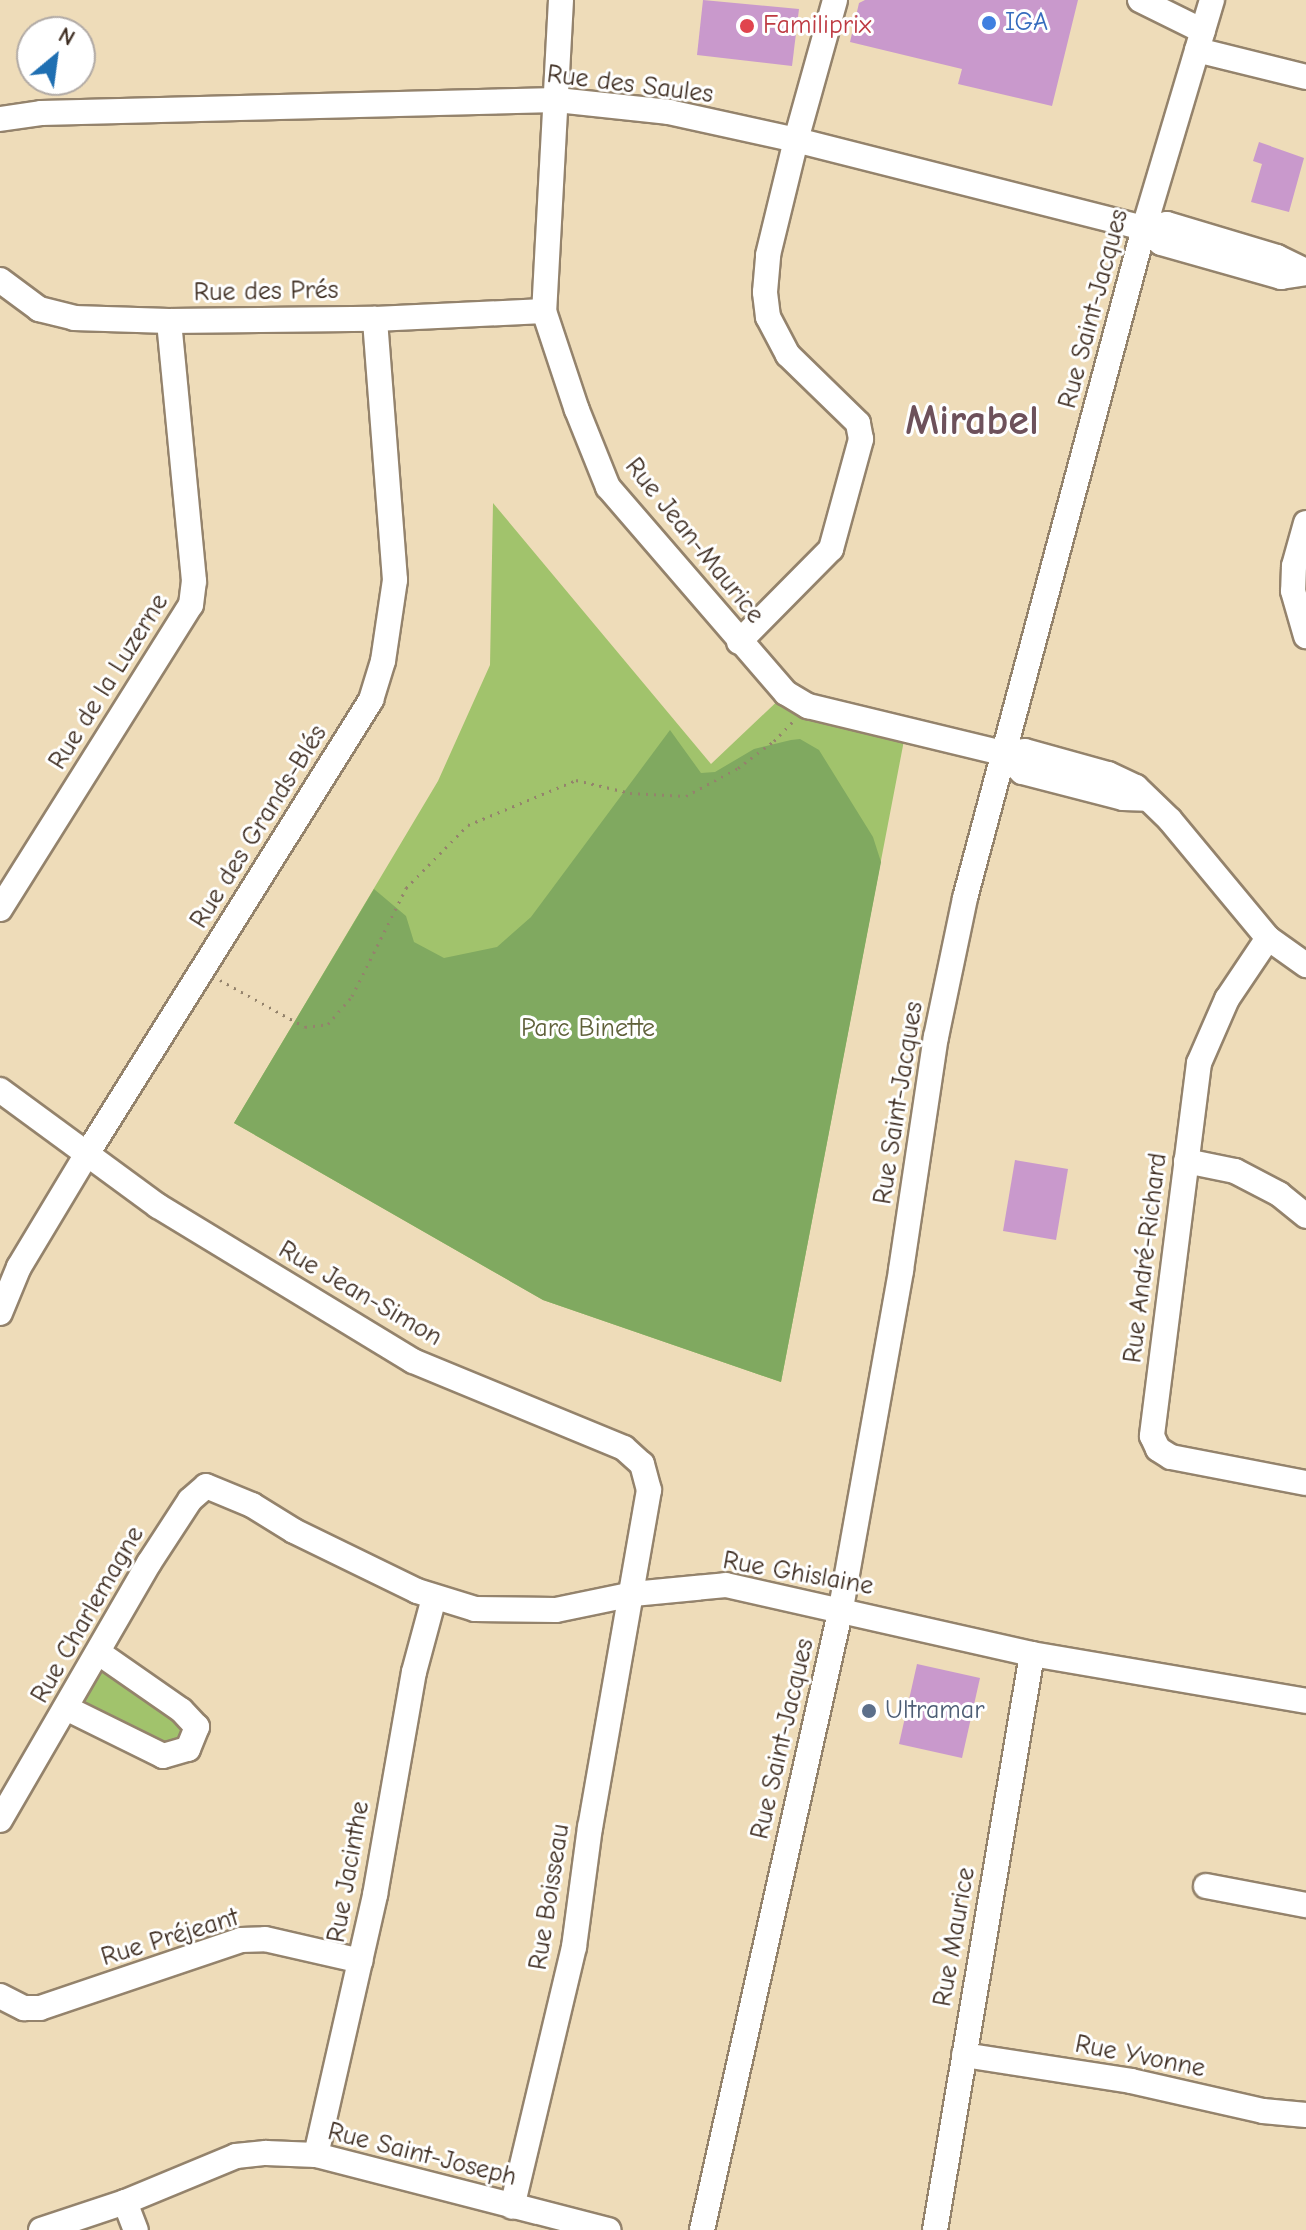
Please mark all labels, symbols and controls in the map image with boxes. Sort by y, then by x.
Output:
place label: IGA [1005,7,1048,39]
place label: Familiprix [763,10,871,42]
marker: IGA [980,14,998,32]
north arrow [16,16,96,96]
marker: Familiprix [738,17,756,35]
text: N [54,22,79,52]
street label: Rue des Saules [545,59,715,111]
street label: Rue Saint-Jacques [1052,206,1136,412]
street label: Rue des Prés [193,275,339,309]
district label: Mirabel [905,396,1039,446]
street label: Rue Jean-Maurice [618,452,770,630]
street label: Rue de la Luzerne [42,588,176,776]
street label: Rue des Grands-Blés [184,720,334,934]
street label: Rue Saint-Jacques [868,999,930,1207]
park label: Parc Binette [521,1013,655,1045]
street label: Rue André-Richard [1118,1151,1174,1365]
street label: Rue Jean-Simon [273,1235,447,1353]
street label: Rue Charlemagne [25,1521,151,1709]
street label: Rue Ghislaine [720,1545,876,1603]
street label: Rue Saint-Jacques [745,1636,821,1842]
place label: Ultramar [885,1695,985,1727]
marker: Ultramar [860,1702,878,1720]
street label: Rue Jacinthe [321,1799,377,1945]
street label: Rue Boisseau [523,1822,577,1972]
street label: Rue Maurice [927,1865,983,2009]
street label: Rue Préjeant [98,1902,242,1974]
street label: Rue Yvonne [1072,2029,1208,2085]
street label: Rue Saint-Joseph [324,2116,520,2194]

